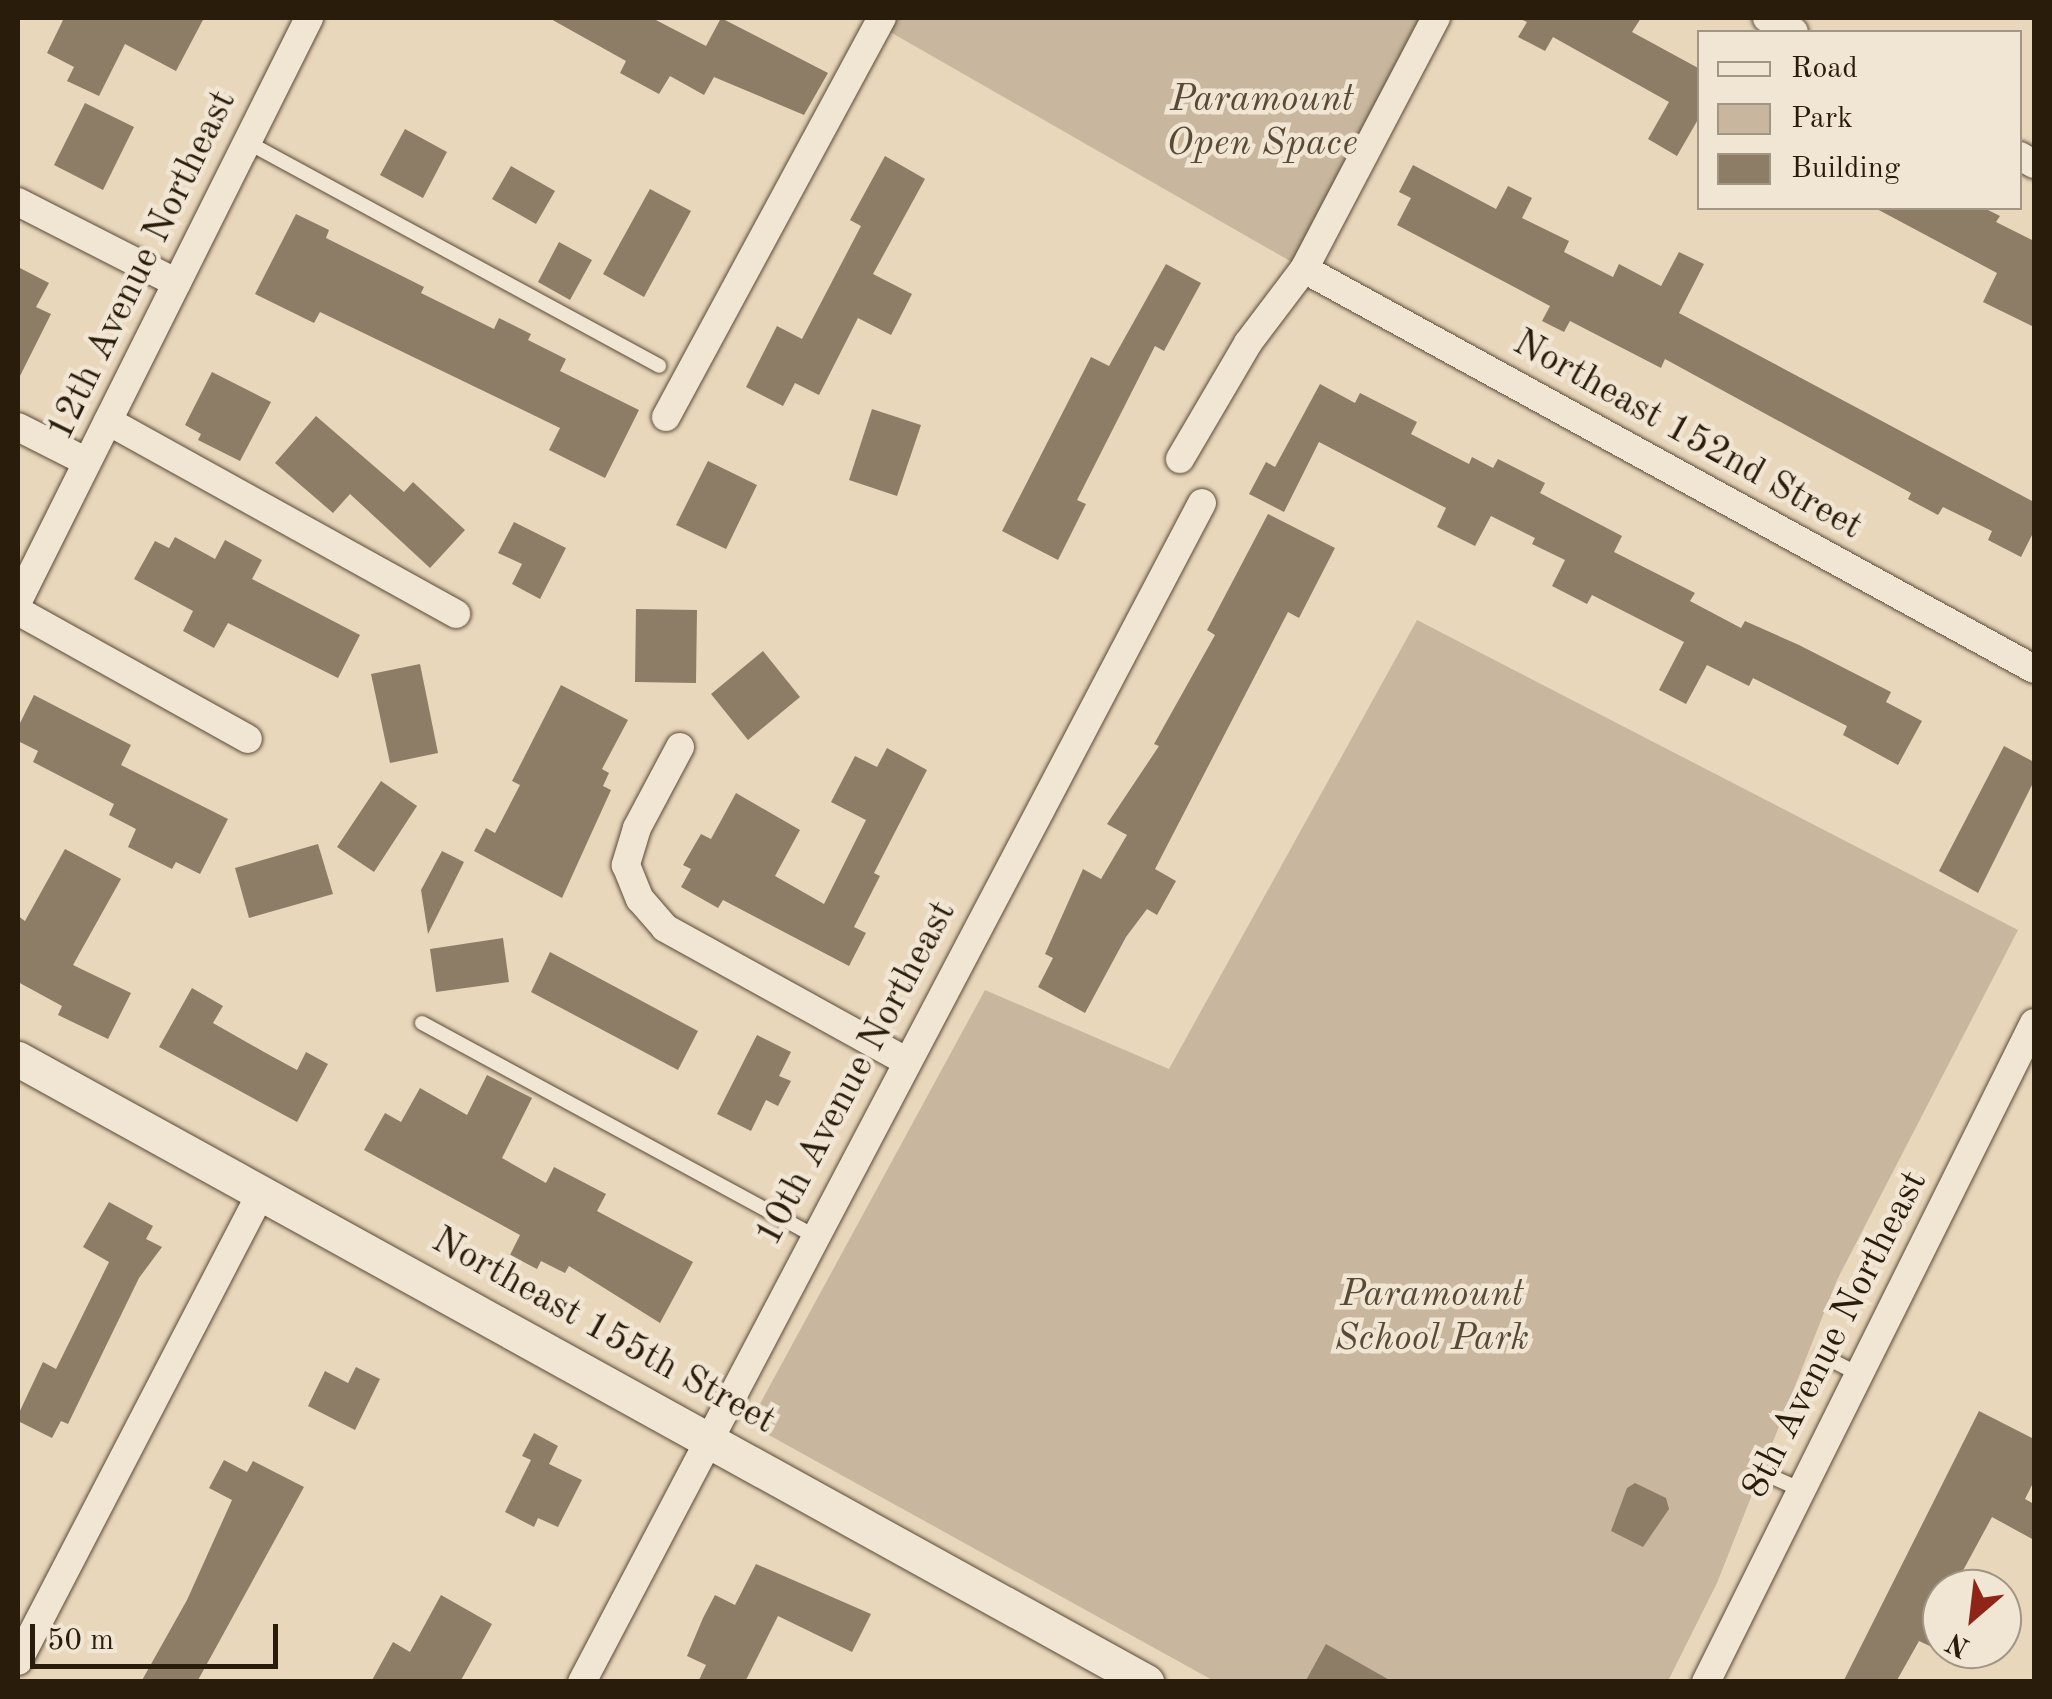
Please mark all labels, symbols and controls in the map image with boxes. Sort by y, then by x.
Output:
legend [1697,30,2022,210]
text: Road [1791,54,1858,84]
park label: Paramount Open Space [1166,78,1358,168]
street label: 12th Avenue Northeast [38,84,248,448]
text: Park [1791,104,1853,134]
text: Building [1791,154,1900,184]
street label: Northeast 152nd Street [1504,321,1870,551]
street label: 10th Avenue Northeast [747,894,967,1254]
street label: 8th Avenue Northeast [1734,1164,1938,1506]
street label: Northeast 155th Street [423,1219,783,1445]
park label: Paramount School Park [1335,1273,1529,1362]
north arrow [1922,1569,2022,1669]
scale bar [35,1604,282,1666]
text: 50 m [47,1626,114,1656]
text: N [1943,1626,1975,1661]

